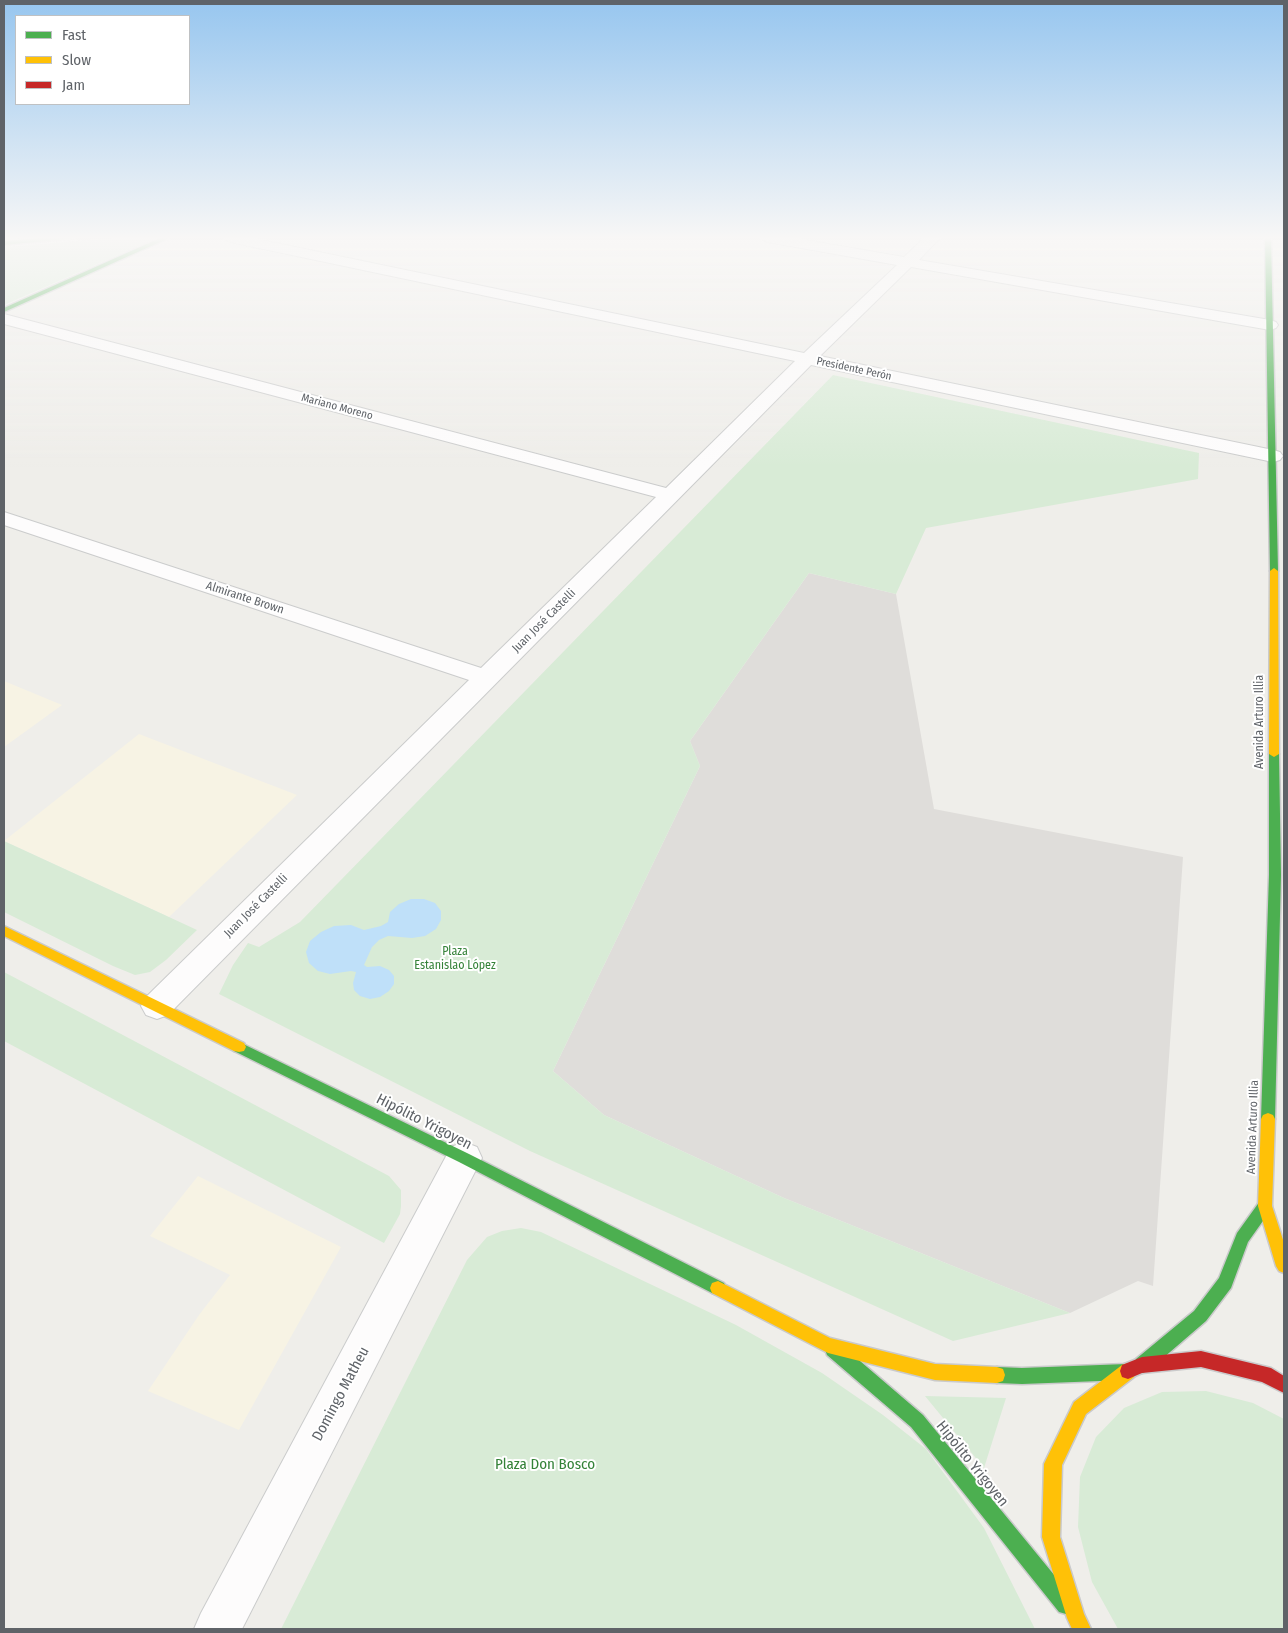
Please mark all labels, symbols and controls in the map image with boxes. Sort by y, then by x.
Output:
legend [15,15,190,105]
text: Fast [62,26,86,44]
text: Slow [62,51,91,69]
text: Jam [62,76,85,94]
street label: Presidente Perón [815,355,893,383]
street label: Mariano Moreno [300,391,374,423]
street label: Almirante Brown [204,579,286,617]
street label: Juan José Castelli [509,586,579,656]
street label: Avenida Arturo Illia [1253,675,1267,769]
street label: Juan José Castelli [221,871,291,941]
park label: Plaza Estanislao López [414,945,496,973]
street label: Avenida Arturo Illia [1244,1080,1262,1174]
street label: Hipólito Yrigoyen [373,1090,475,1154]
street label: Domingo Matheu [309,1344,373,1444]
street label: Hipólito Yrigoyen [932,1418,1012,1510]
park label: Plaza Don Bosco [495,1456,595,1474]

